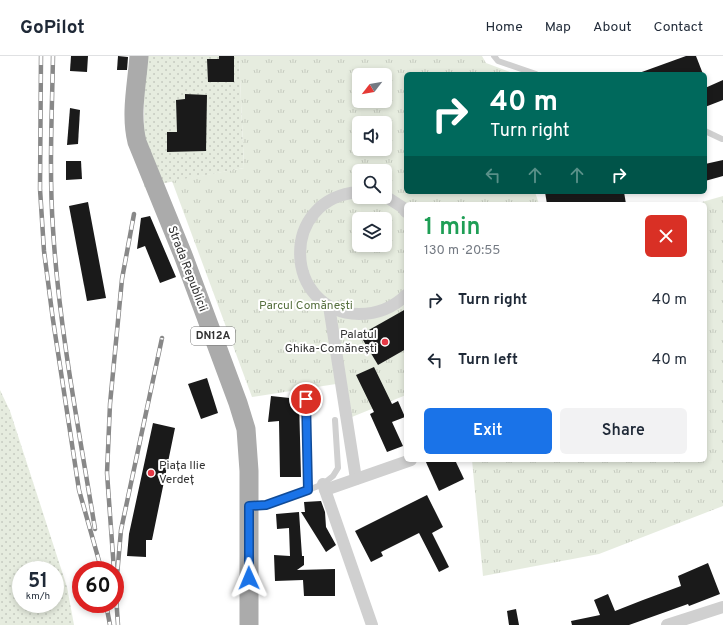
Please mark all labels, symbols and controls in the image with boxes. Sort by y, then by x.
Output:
text: GoPilot [20,16,85,40]
text: Home [486,19,523,36]
text: Map [545,19,571,36]
text: About [593,19,632,36]
text: Contact [654,19,703,36]
north arrow [352,68,392,108]
map controls [352,68,392,252]
text: 40 m [490,85,558,121]
icon: right [424,88,476,140]
button: sound [352,116,392,156]
text: Turn right [490,120,570,143]
button: search [352,164,392,204]
icon: left [482,164,504,186]
icon: ahead [524,164,546,186]
icon: ahead [566,164,588,186]
icon: right [608,164,630,186]
button: layers [352,212,392,252]
text: 1 min [424,213,481,243]
button: close [645,215,687,257]
street label: Strada Republicii [163,224,211,314]
text: 130 m · 20:55 [424,243,500,259]
icon: right [424,289,446,311]
text: Turn right [458,291,527,310]
text: 40 m [652,291,687,310]
park label: Parcul Comănești [259,298,353,314]
road number: DN12A [191,327,235,345]
place label: Palatul Ghika-Comănești [285,327,377,357]
marker: Palatul Ghika-Comănești [380,337,390,347]
icon: left [424,349,446,371]
text: Turn left [458,351,518,370]
text: 40 m [652,351,687,370]
pin [289,382,323,416]
icon: arrive [295,388,317,410]
button: Exit [424,408,552,454]
button: Share [560,408,687,454]
place label: Piața Ilie Verdeț [159,458,205,488]
marker: Piața Ilie Verdeț [146,468,156,478]
position arrow [228,557,270,599]
speed limit sign: 60 [72,561,124,613]
text: 51 [28,569,48,595]
text: km/h [26,590,50,603]

